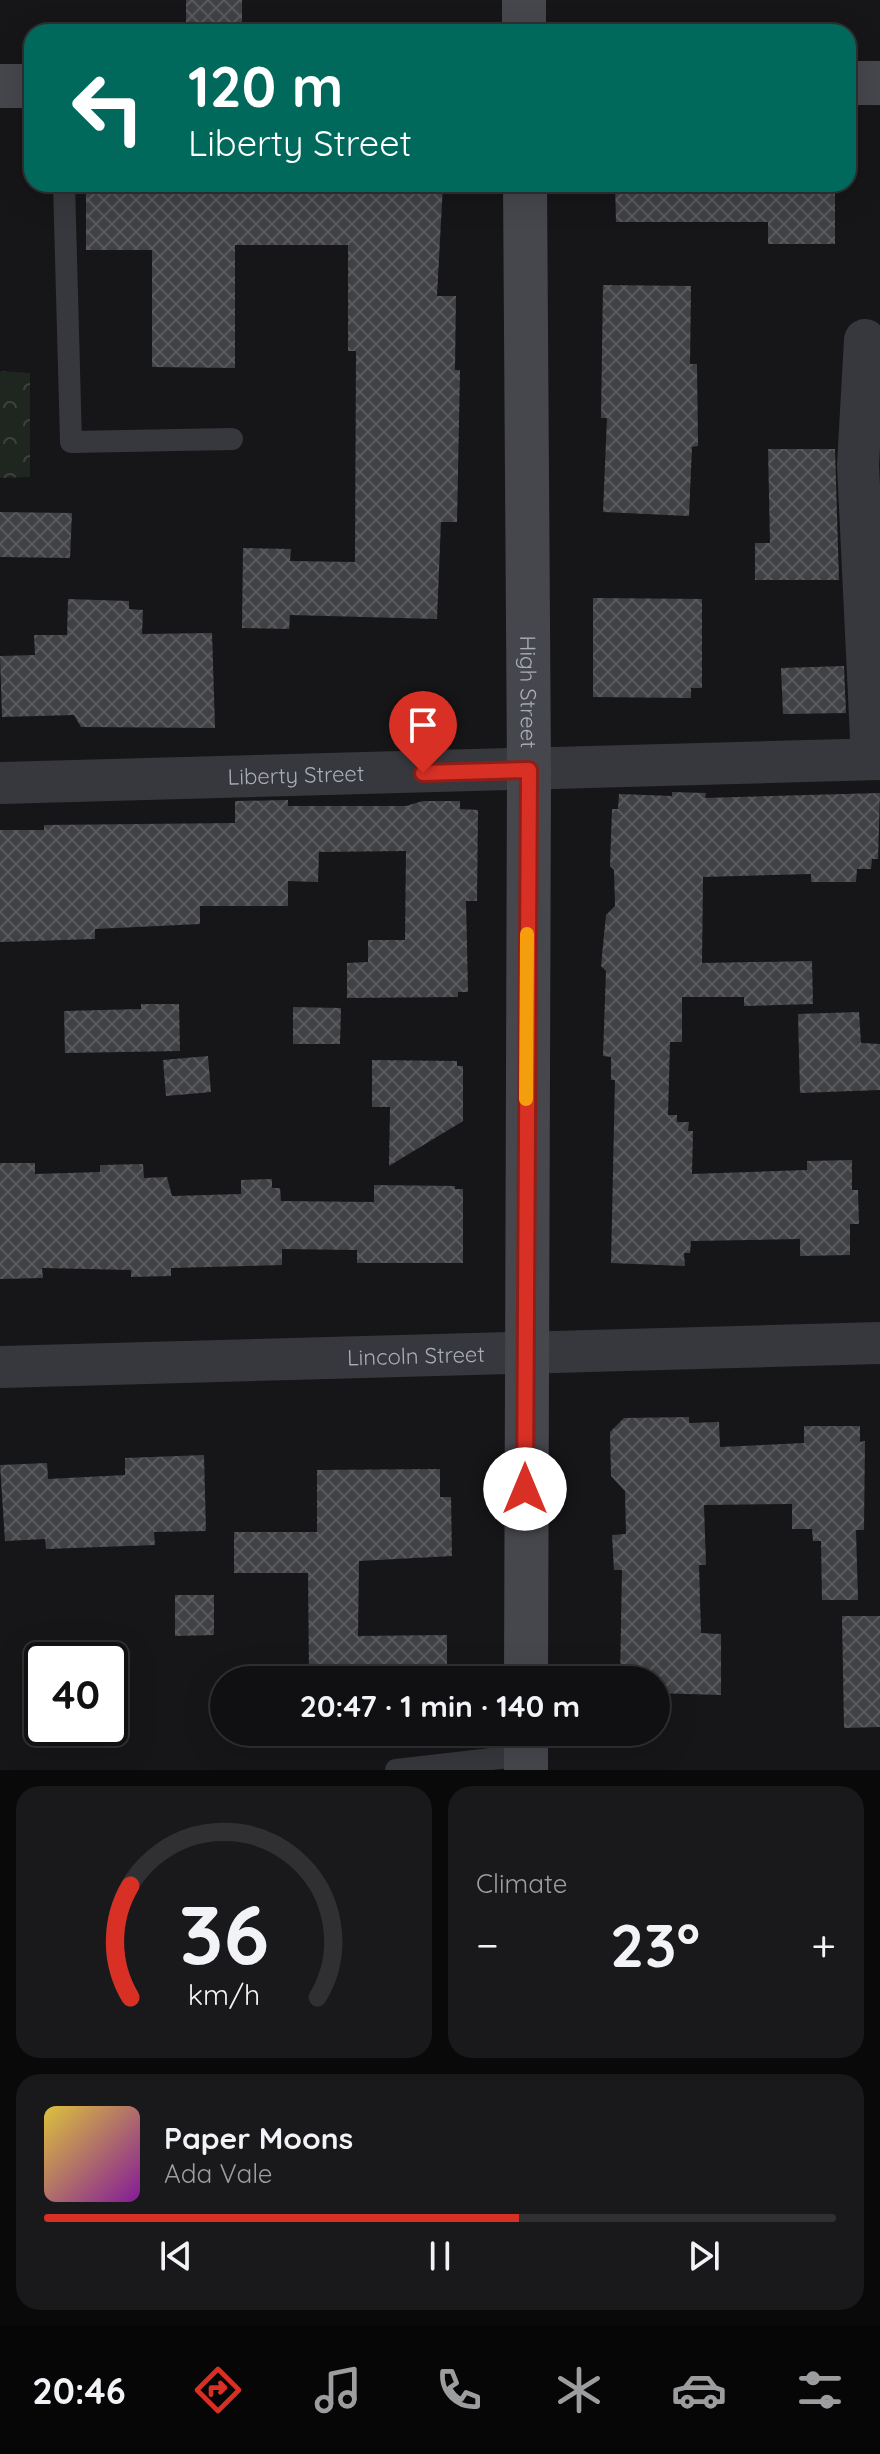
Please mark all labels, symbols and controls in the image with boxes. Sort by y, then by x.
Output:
text: 120 m [188,51,343,121]
icon: left [56,56,160,160]
text: Liberty Street [188,120,412,165]
street label: High Street [514,635,543,749]
pin [389,691,457,773]
icon: arrive [401,703,445,747]
street label: Liberty Street [227,759,365,791]
street label: Lincoln Street [347,1340,485,1372]
position arrow [483,1447,567,1531]
speed limit sign: 40 [24,1642,128,1746]
text: 20:47 · 1 min · 140 m [300,1687,580,1725]
text: Climate [476,1867,567,1900]
text: 36 [179,1881,269,1985]
text: 23° [610,1907,700,1982]
text: − [476,1917,499,1972]
text: + [811,1917,836,1972]
text: km/h [188,1976,260,2012]
text: Paper Moons [164,2119,353,2157]
text: Ada Vale [164,2157,273,2190]
icon: previous [154,2234,198,2278]
icon: pause [418,2234,462,2278]
icon: next [682,2234,726,2278]
icon: directions [190,2362,246,2418]
icon: music [310,2362,366,2418]
icon: phone [431,2362,487,2418]
icon: climate [551,2362,607,2418]
icon: car [671,2362,727,2418]
icon: filters [792,2362,848,2418]
text: 20:46 [32,2368,126,2413]

